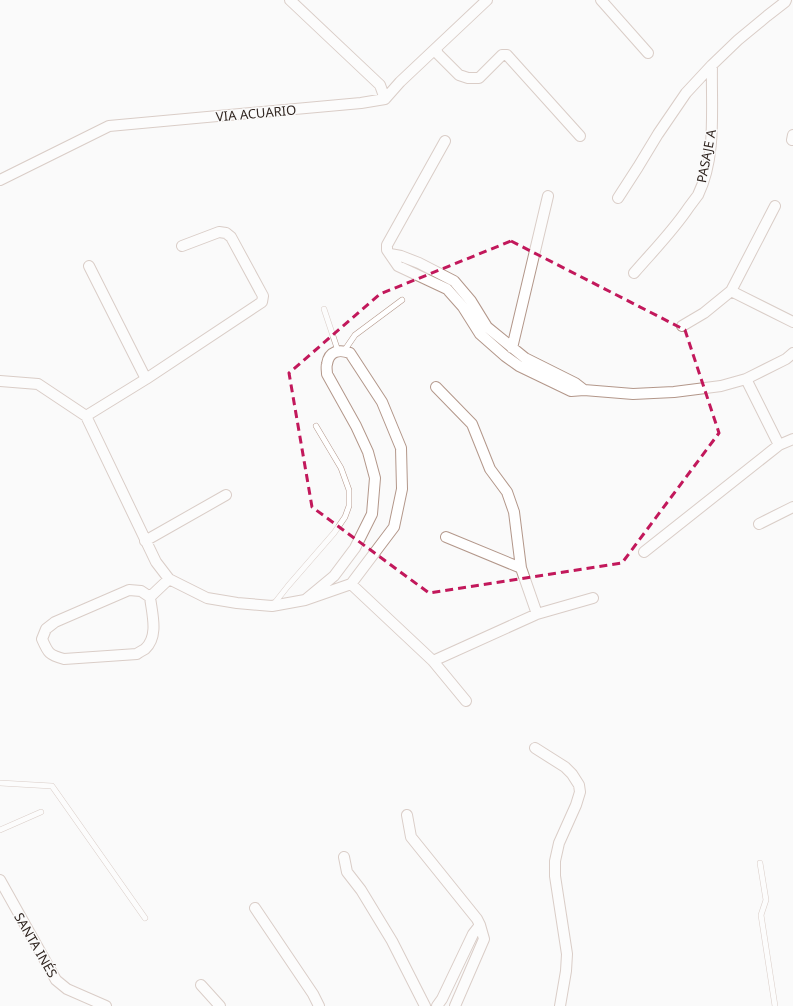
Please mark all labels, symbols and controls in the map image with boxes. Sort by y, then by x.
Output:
street label: VIA ACUARIO [215,101,297,125]
street label: PASAJE A [692,127,720,184]
street label: SANTA INÉS [10,909,62,981]

